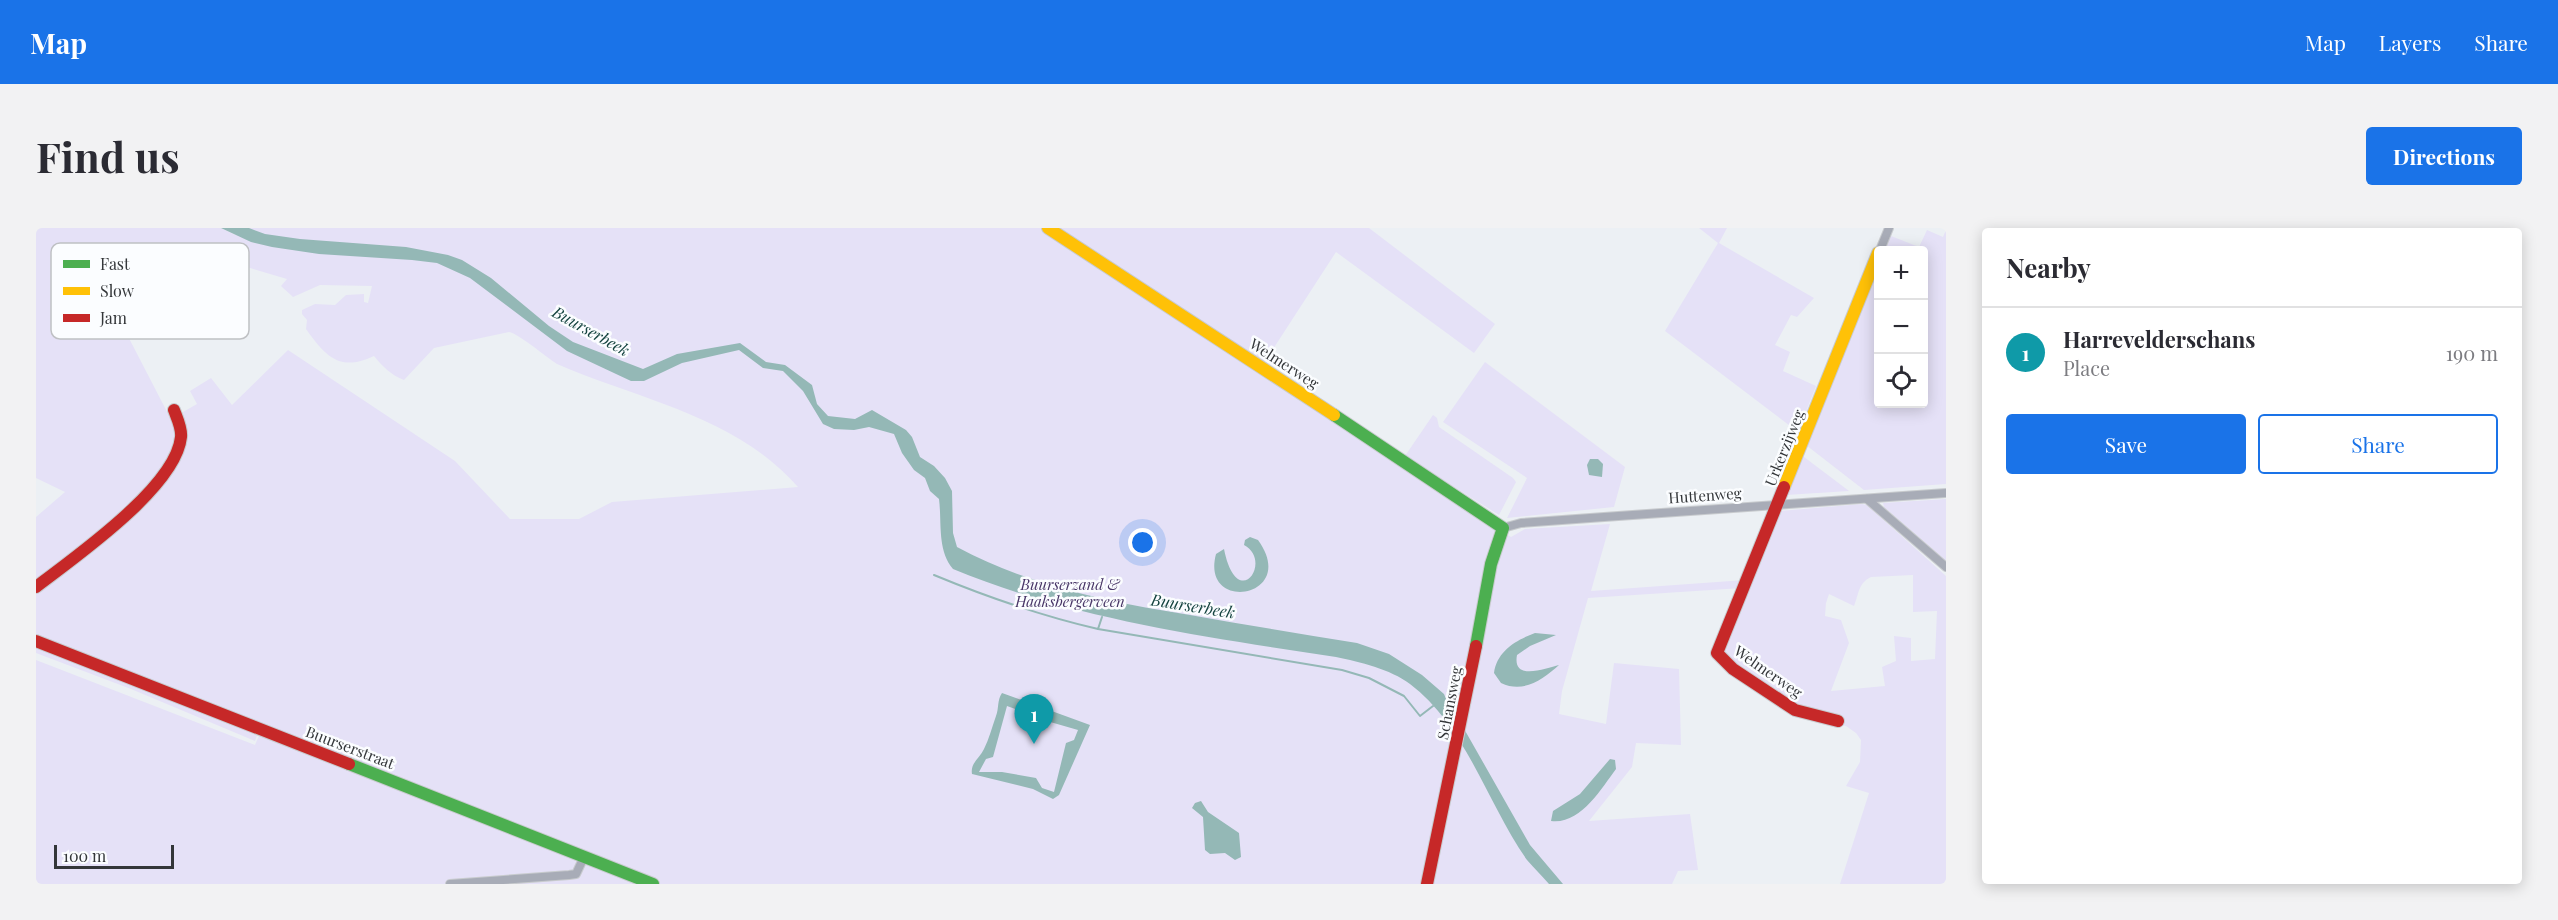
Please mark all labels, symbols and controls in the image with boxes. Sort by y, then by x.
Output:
text: Map [30,24,87,61]
text: Map [2305,28,2346,56]
text: Layers [2379,28,2441,56]
text: Share [2474,28,2528,56]
button: Directions [2366,127,2522,185]
text: Find us [36,128,180,184]
legend [51,243,249,339]
map controls [1874,246,1928,408]
button: + [1874,246,1928,300]
text: Nearby [2006,250,2091,285]
text: Fast [100,253,130,274]
text: Slow [100,280,135,301]
water label: Buurserbeek [548,300,633,360]
button: − [1874,300,1928,354]
text: Jam [99,307,127,328]
text: Harrevelderschans [2063,324,2255,354]
street label: Welmerweg [1245,333,1323,393]
text: 1 [2022,339,2029,366]
text: 190 m [2446,339,2498,366]
button: locate [1874,354,1928,408]
text: Place [2063,354,2110,381]
street label: Urkerzijweg [1760,406,1809,489]
button: Save [2006,414,2246,474]
button: Share [2258,414,2498,474]
street label: Huttenweg [1668,482,1742,508]
your location [1128,528,1157,557]
park label: Buurserzand & Haaksbergerveen [1014,574,1125,611]
water label: Buurserbeek [1149,588,1237,623]
street label: Welmerweg [1730,640,1807,702]
street label: Schansweg [1432,664,1466,741]
pin: 1 [1014,694,1054,744]
street label: Buurserstraat [303,721,398,773]
scale bar [54,842,174,870]
text: 100 m [63,845,106,866]

